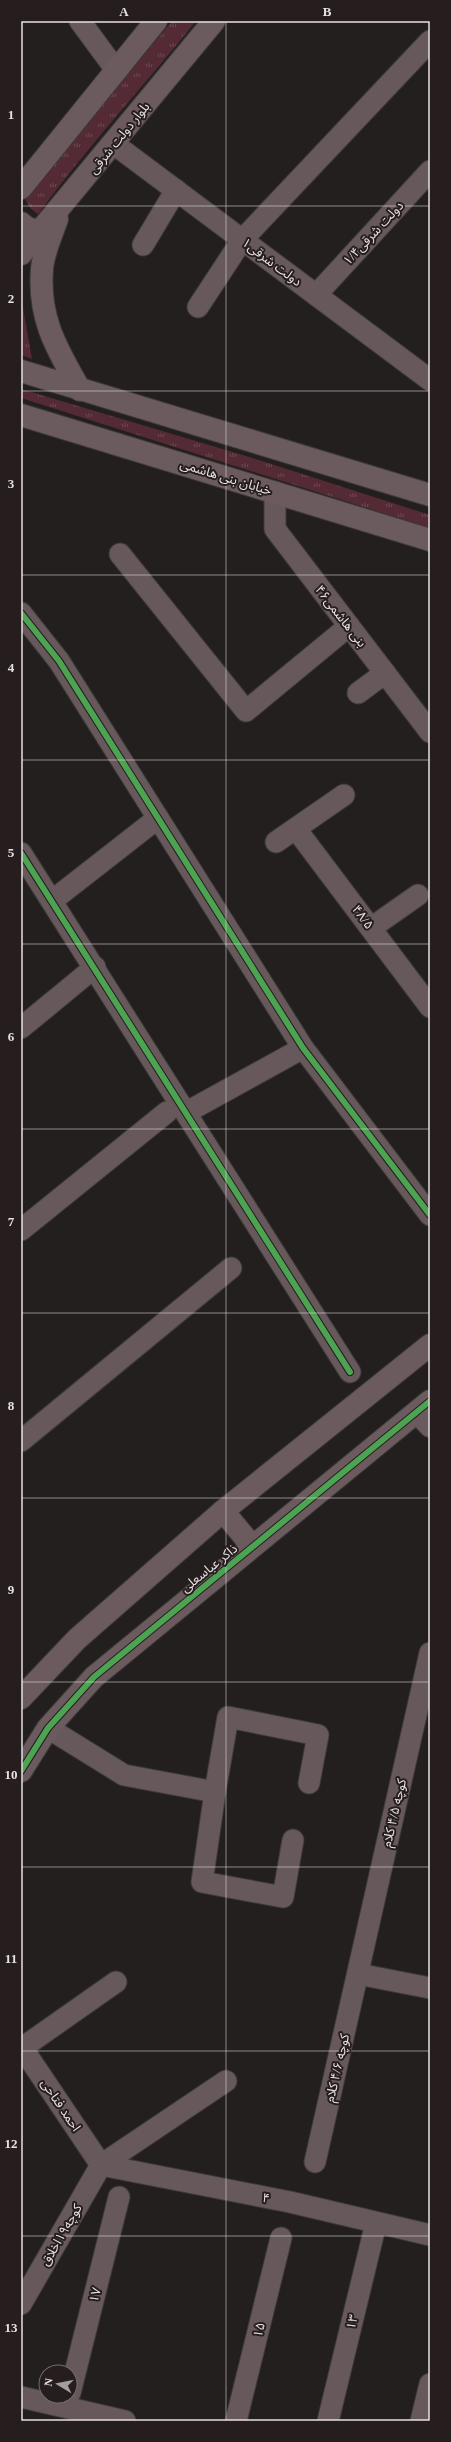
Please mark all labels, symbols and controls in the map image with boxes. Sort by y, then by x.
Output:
text: A [119,4,129,19]
text: B [323,4,332,19]
street label: بلوار دولت شرقی [86,99,153,177]
text: 1 [8,107,14,122]
street label: ۱/۴دولت شرقی [340,198,407,269]
street label: ۱دولت شرقی [239,235,305,290]
text: 2 [8,291,14,306]
street label: خیابان بنی هاشمی [178,456,274,499]
text: 3 [8,476,15,491]
street label: بنی هاشمی۴۶ [311,582,370,650]
text: 4 [8,660,15,675]
text: 5 [8,845,15,860]
street label: ۴۸/۵ [349,902,377,932]
text: 6 [8,1029,15,1044]
text: 7 [8,1214,15,1229]
text: 8 [8,1398,15,1413]
street label: ذاکر عباسعلی [178,1541,241,1596]
text: 9 [8,1582,15,1597]
text: 10 [5,1767,18,1782]
street label: کوچه ۴/۵ کلام [379,1777,411,1849]
text: 11 [5,1951,17,1966]
street label: کوچه ۴/۶ کلام [322,2032,354,2104]
street label: احمد فتاحی [37,2076,84,2135]
text: 12 [5,2136,18,2151]
street label: ۴ [261,2190,271,2206]
street label: کوچه۱۹اخلاق [37,2201,87,2270]
street label: ۱۷ [86,2285,104,2304]
street label: ۱۳ [343,2313,361,2331]
text: 13 [5,2320,18,2335]
street label: ۱۵ [250,2321,268,2339]
north arrow [38,2364,78,2404]
text: N [42,2377,55,2387]

